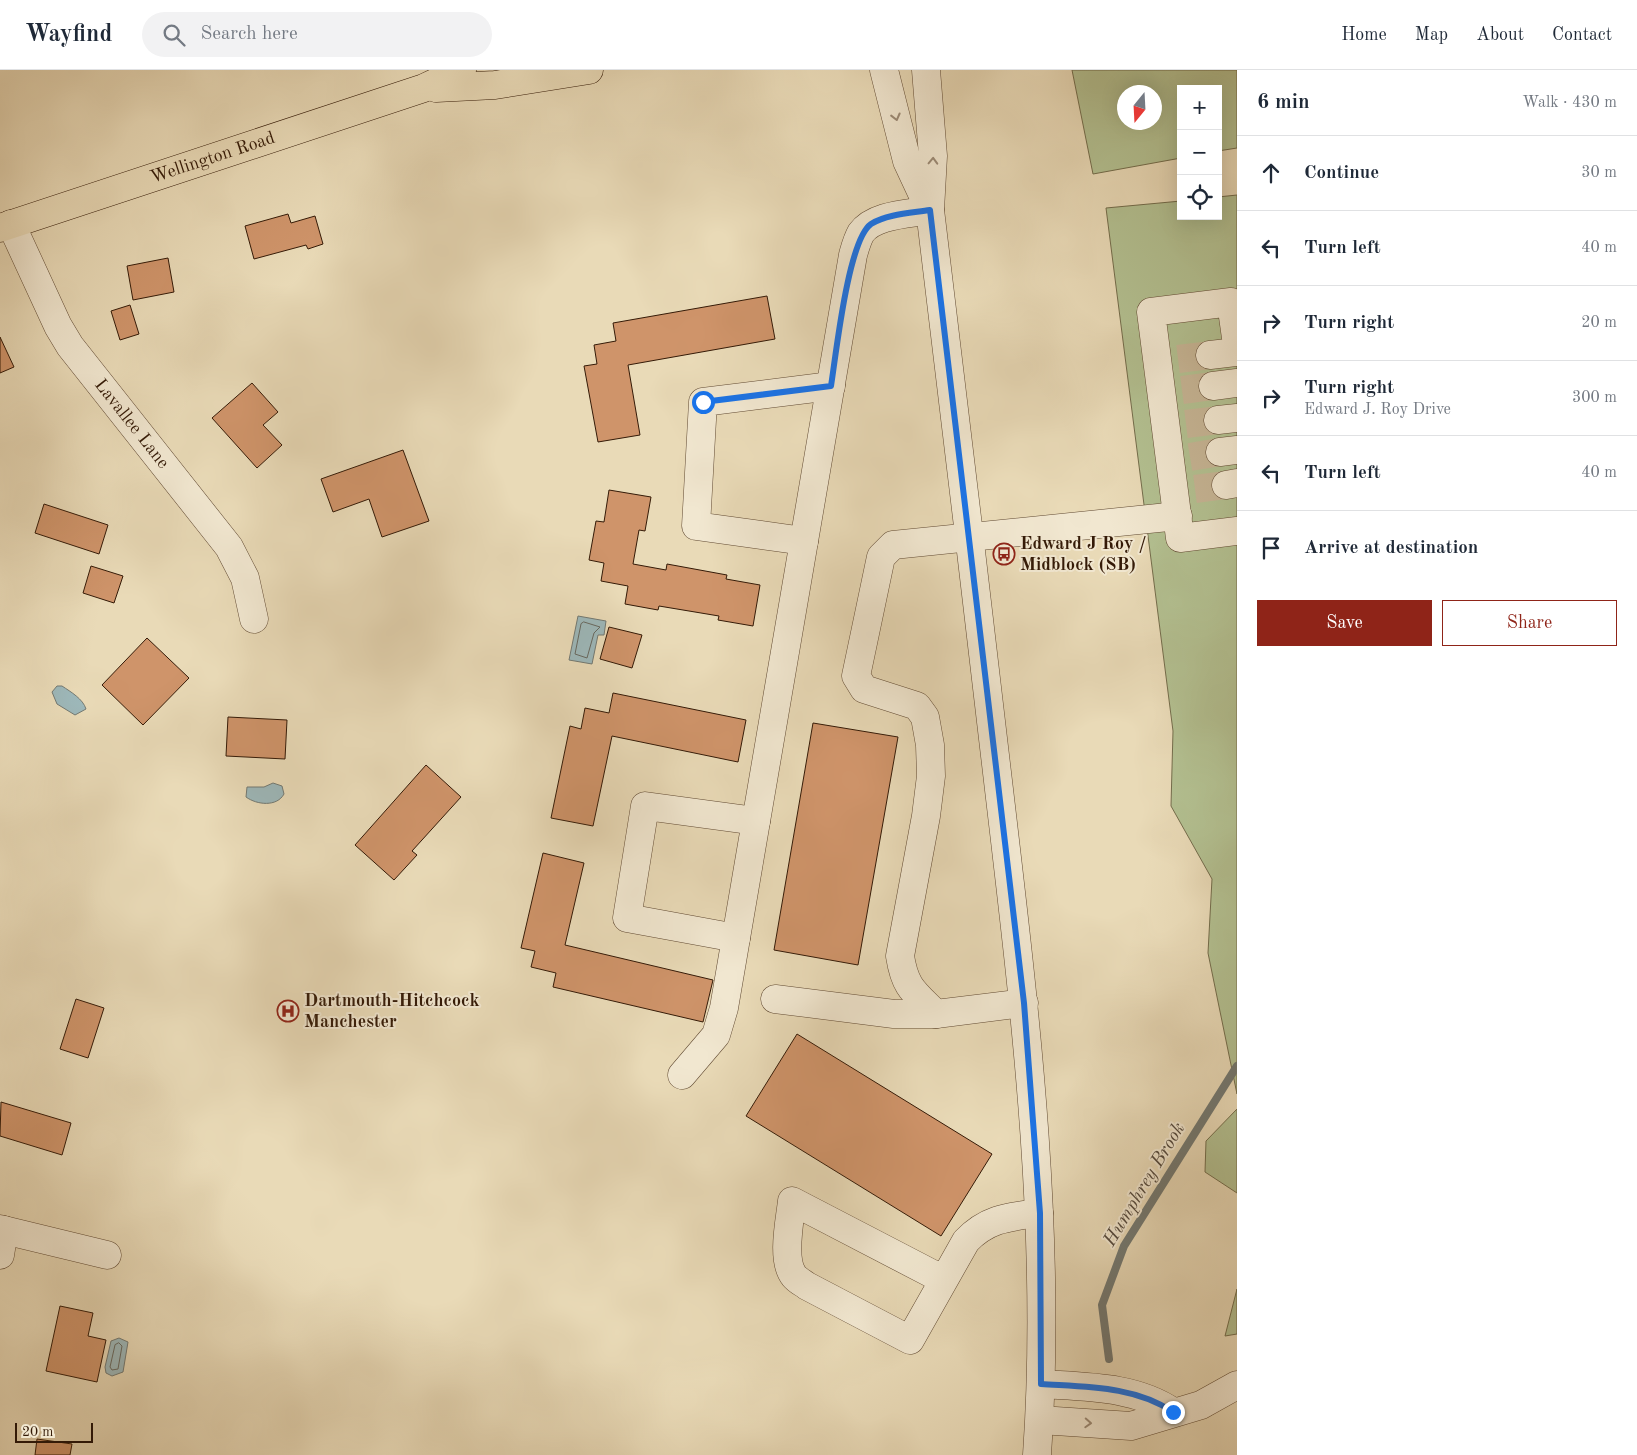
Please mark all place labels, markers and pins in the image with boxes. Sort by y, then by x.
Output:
place label: Edward J Roy / Midblock (SB) [1020,535,1147,574]
bus stop icon: Edward J Roy / Midblock (SB) [992,542,1016,566]
place label: Dartmouth-Hitchcock Manchester [304,992,480,1031]
hospital icon: Dartmouth-Hitchcock Manchester [276,999,300,1023]

